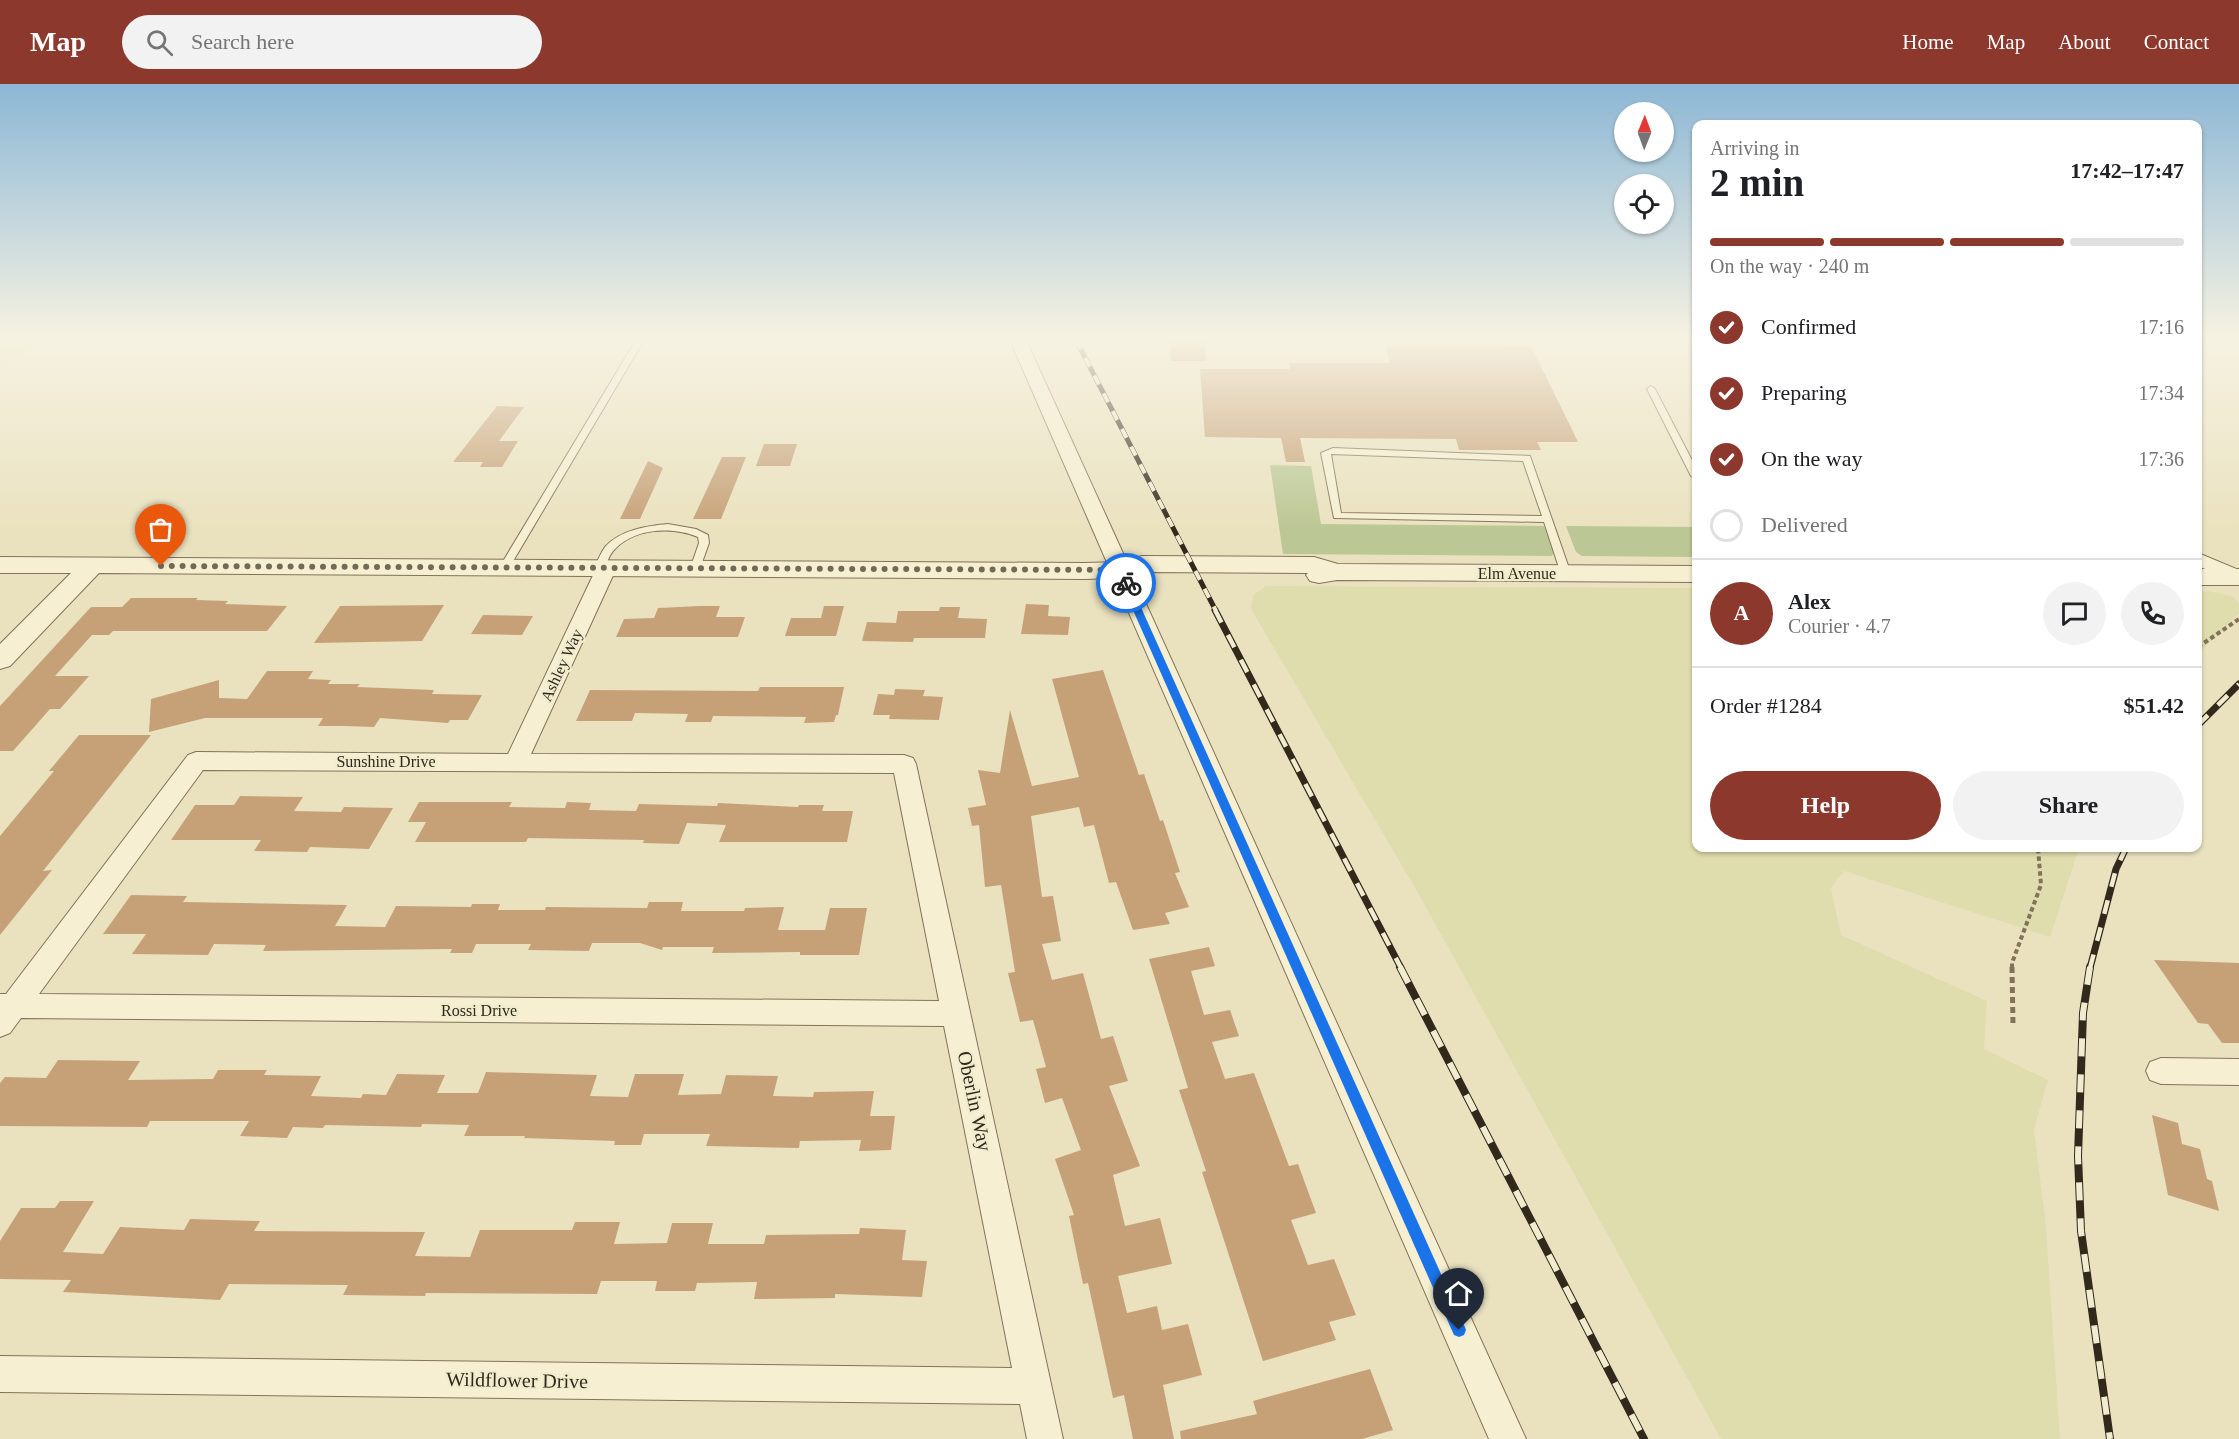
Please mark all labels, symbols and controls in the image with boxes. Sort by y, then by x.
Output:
search box [122,15,542,69]
text: Map [30,26,86,57]
icon: search [143,26,176,59]
text: Search here [191,29,294,54]
text: Home [1902,30,1954,54]
text: Map [1987,30,2025,54]
text: About [2058,30,2111,54]
text: Contact [2144,30,2209,54]
north arrow [1614,102,1674,162]
map controls [1614,102,1674,234]
text: Arriving in [1710,137,1799,159]
text: 17:42–17:47 [2070,158,2184,183]
text: 2 min [1710,161,1804,204]
button: locate [1614,174,1674,234]
text: On the way · 240 m [1710,255,1869,277]
icon: check [1710,311,1743,344]
text: Confirmed [1761,314,1856,339]
text: 17:16 [2138,316,2184,338]
icon: check [1710,377,1743,410]
text: Preparing [1761,380,1847,405]
text: 17:34 [2138,382,2184,404]
icon: check [1710,443,1743,476]
text: On the way [1761,446,1862,471]
text: 17:36 [2138,448,2184,470]
pin [135,504,186,566]
text: Delivered [1761,512,1848,537]
icon: bag [144,513,177,546]
courier [1096,553,1156,613]
street label: Elm Avenue [1478,565,1556,582]
icon: bike [1110,567,1143,600]
button: chat [2043,582,2106,645]
button: phone [2121,582,2184,645]
text: Alex [1788,589,1831,614]
text: A [1734,600,1749,625]
text: Courier · 4.7 [1788,615,1891,637]
street label: Ashley Way [537,626,587,705]
text: Order #1284 [1710,693,1822,718]
text: $51.42 [2124,693,2184,718]
street label: Sunshine Drive [336,753,436,770]
button: Help [1710,771,1941,840]
button: Share [1953,771,2184,840]
street label: Rossi Drive [441,1002,517,1019]
street label: Oberlin Way [953,1049,996,1153]
pin [1433,1268,1484,1330]
icon: home [1442,1277,1475,1310]
street label: Wildflower Drive [446,1368,588,1392]

